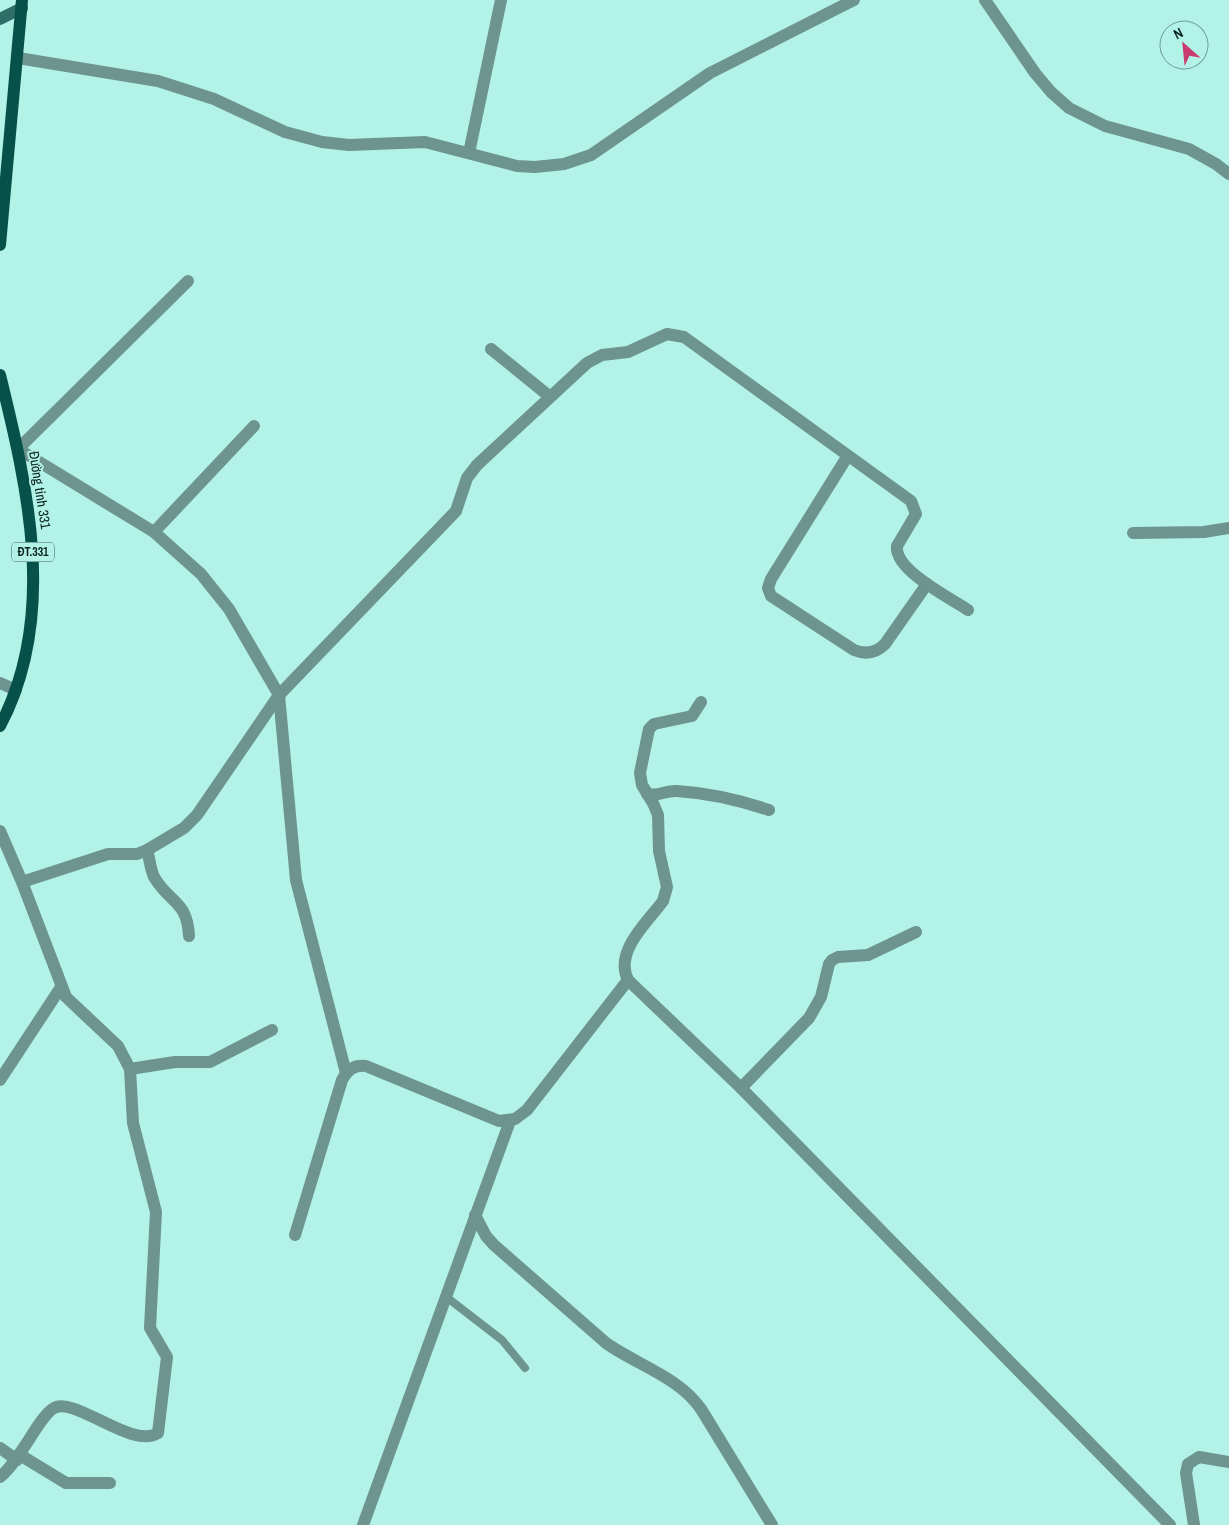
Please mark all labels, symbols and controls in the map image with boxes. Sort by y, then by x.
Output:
north arrow [1159,20,1209,70]
text: N [1170,24,1186,43]
street label: Đường tỉnh 331 [25,450,55,531]
road number: ĐT.331 [12,542,54,562]

